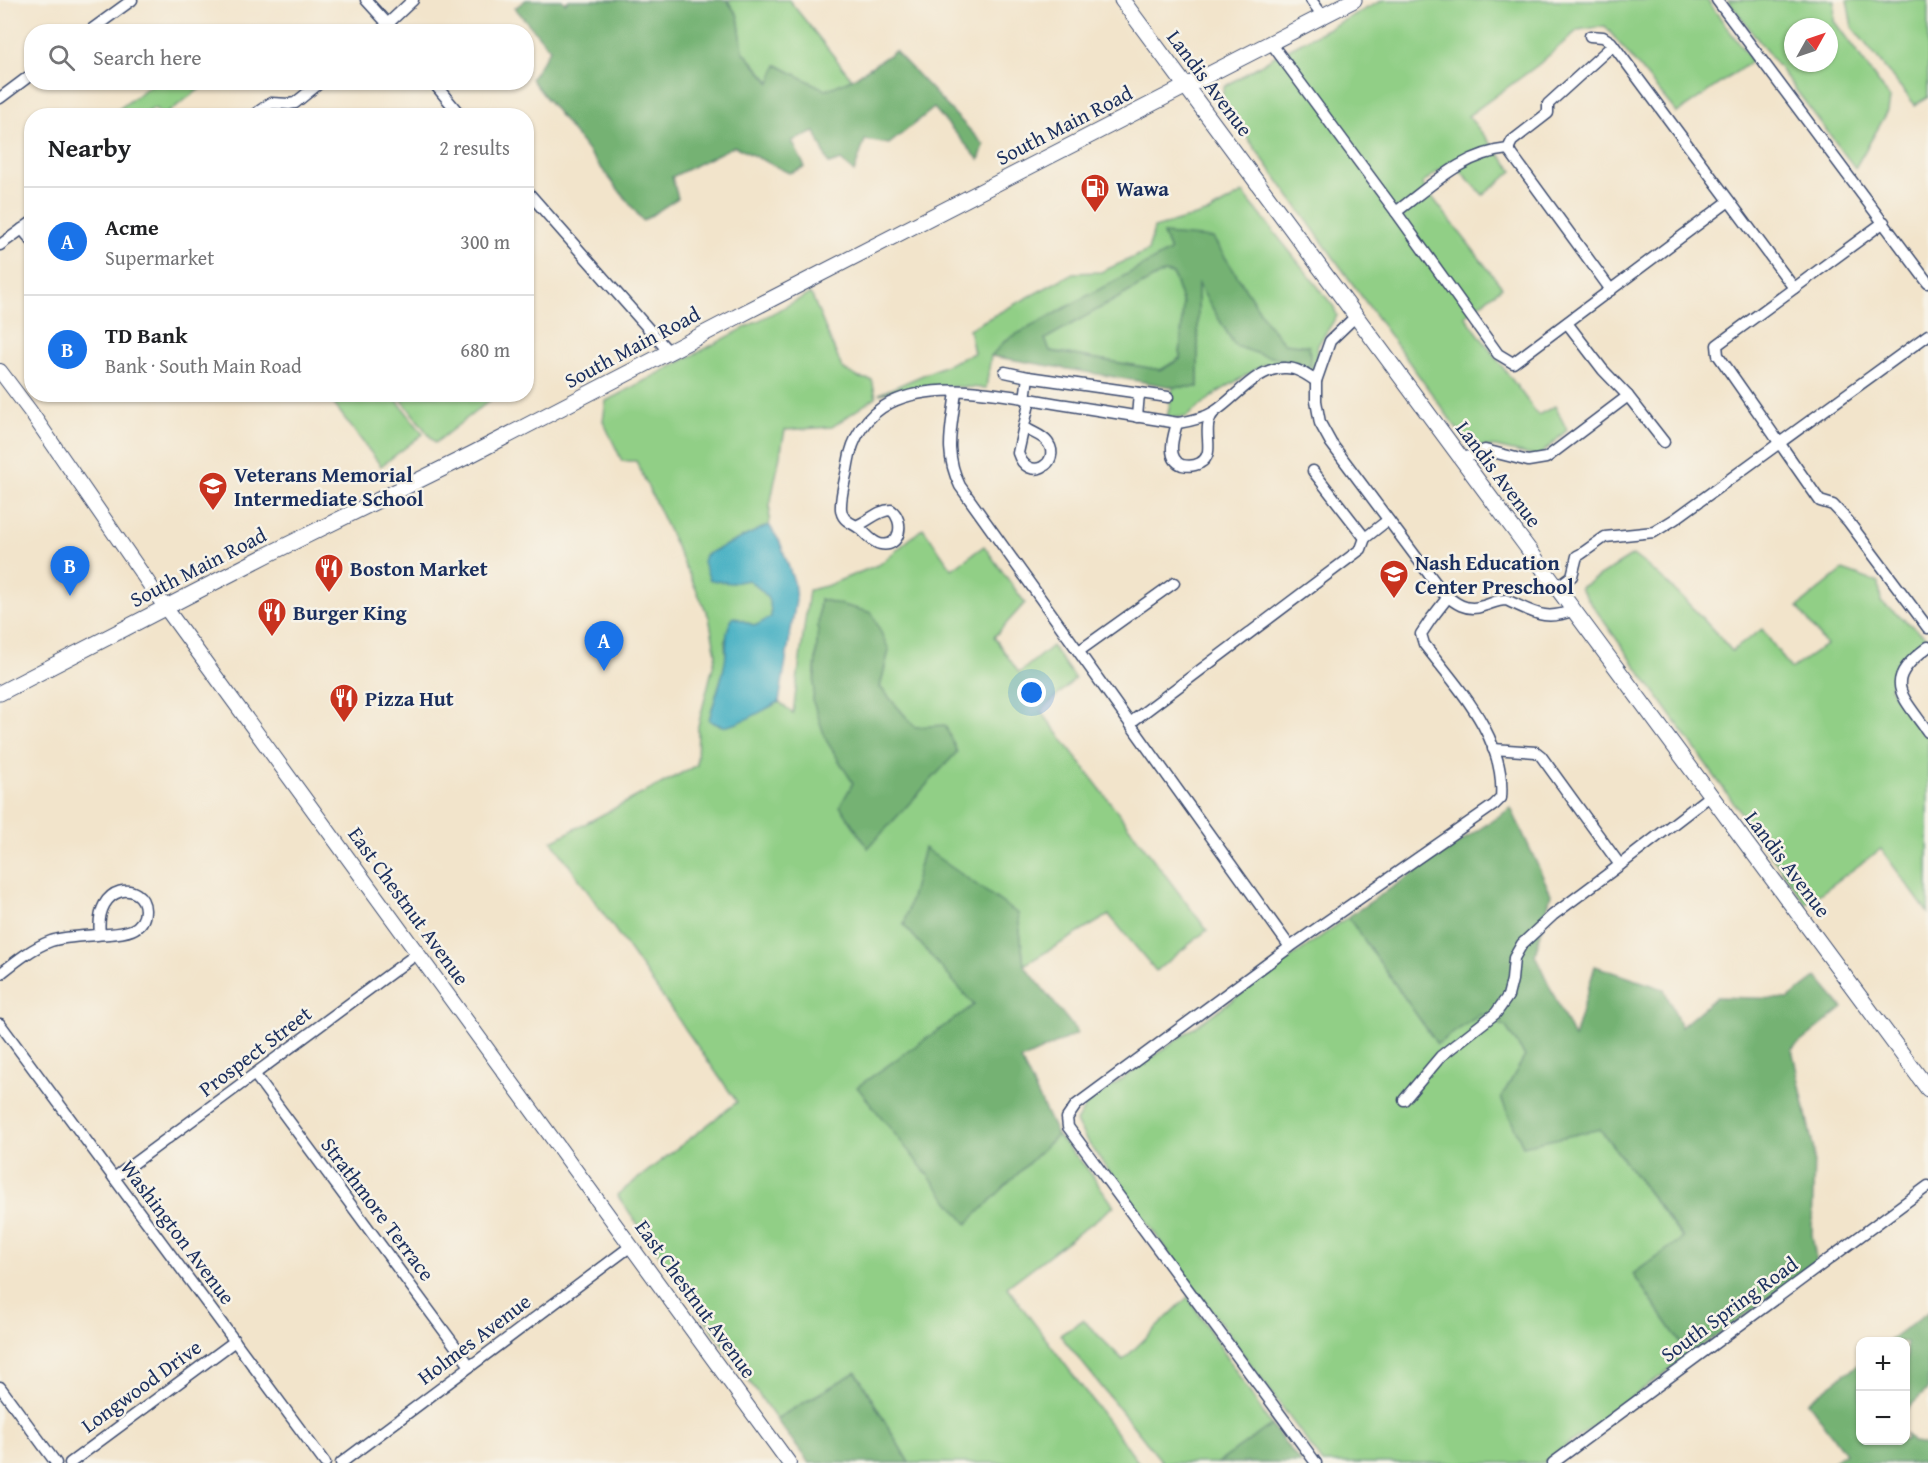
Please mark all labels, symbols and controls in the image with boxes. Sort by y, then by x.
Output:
north arrow [1784,18,1838,72]
street label: Landis Avenue [1160,23,1261,143]
search box [24,24,534,90]
icon: search [45,41,78,74]
text: Search here [93,41,202,73]
street label: South Main Road [990,77,1138,173]
text: Nearby [48,128,131,167]
text: 2 results [439,133,510,162]
fuel station icon: Wawa [1079,172,1111,214]
place label: Wawa [1116,173,1169,204]
text: Acme [105,211,159,243]
text: A [61,227,74,256]
text: 300 m [460,227,510,256]
text: Supermarket [105,243,214,272]
street label: South Main Road [559,298,706,396]
text: TD Bank [105,319,188,351]
text: B [61,335,74,364]
text: 680 m [460,335,510,364]
text: Bank · South Main Road [105,351,302,380]
street label: Landis Avenue [1449,414,1550,534]
place label: Veterans Memorial Intermediate School [234,459,424,514]
school or university icon: Veterans Memorial Intermediate School [197,470,229,512]
street label: South Main Road [124,519,272,615]
pin: B [50,546,90,596]
place label: Nash Education Center Preschool [1415,547,1574,602]
restaurant icon: Boston Market [313,552,345,594]
place label: Boston Market [350,553,488,584]
school or university icon: Nash Education Center Preschool [1378,558,1410,600]
restaurant icon: Burger King [256,596,288,638]
place label: Burger King [293,597,408,628]
pin: A [584,622,624,671]
your location [1017,678,1046,707]
restaurant icon: Pizza Hut [328,682,360,724]
place label: Pizza Hut [365,683,454,714]
street label: Landis Avenue [1738,804,1839,924]
street label: East Chestnut Avenue [341,820,477,992]
street label: Prospect Street [192,998,318,1104]
street label: Strathmore Terrace [314,1131,443,1287]
street label: Washington Avenue [113,1153,243,1311]
street label: East Chestnut Avenue [628,1213,764,1385]
street label: South Spring Road [1654,1248,1805,1369]
street label: Holmes Avenue [411,1286,537,1392]
street label: Longwood Drive [74,1332,208,1440]
map controls [1856,1337,1910,1445]
button: + [1856,1337,1910,1391]
button: − [1856,1391,1910,1445]

